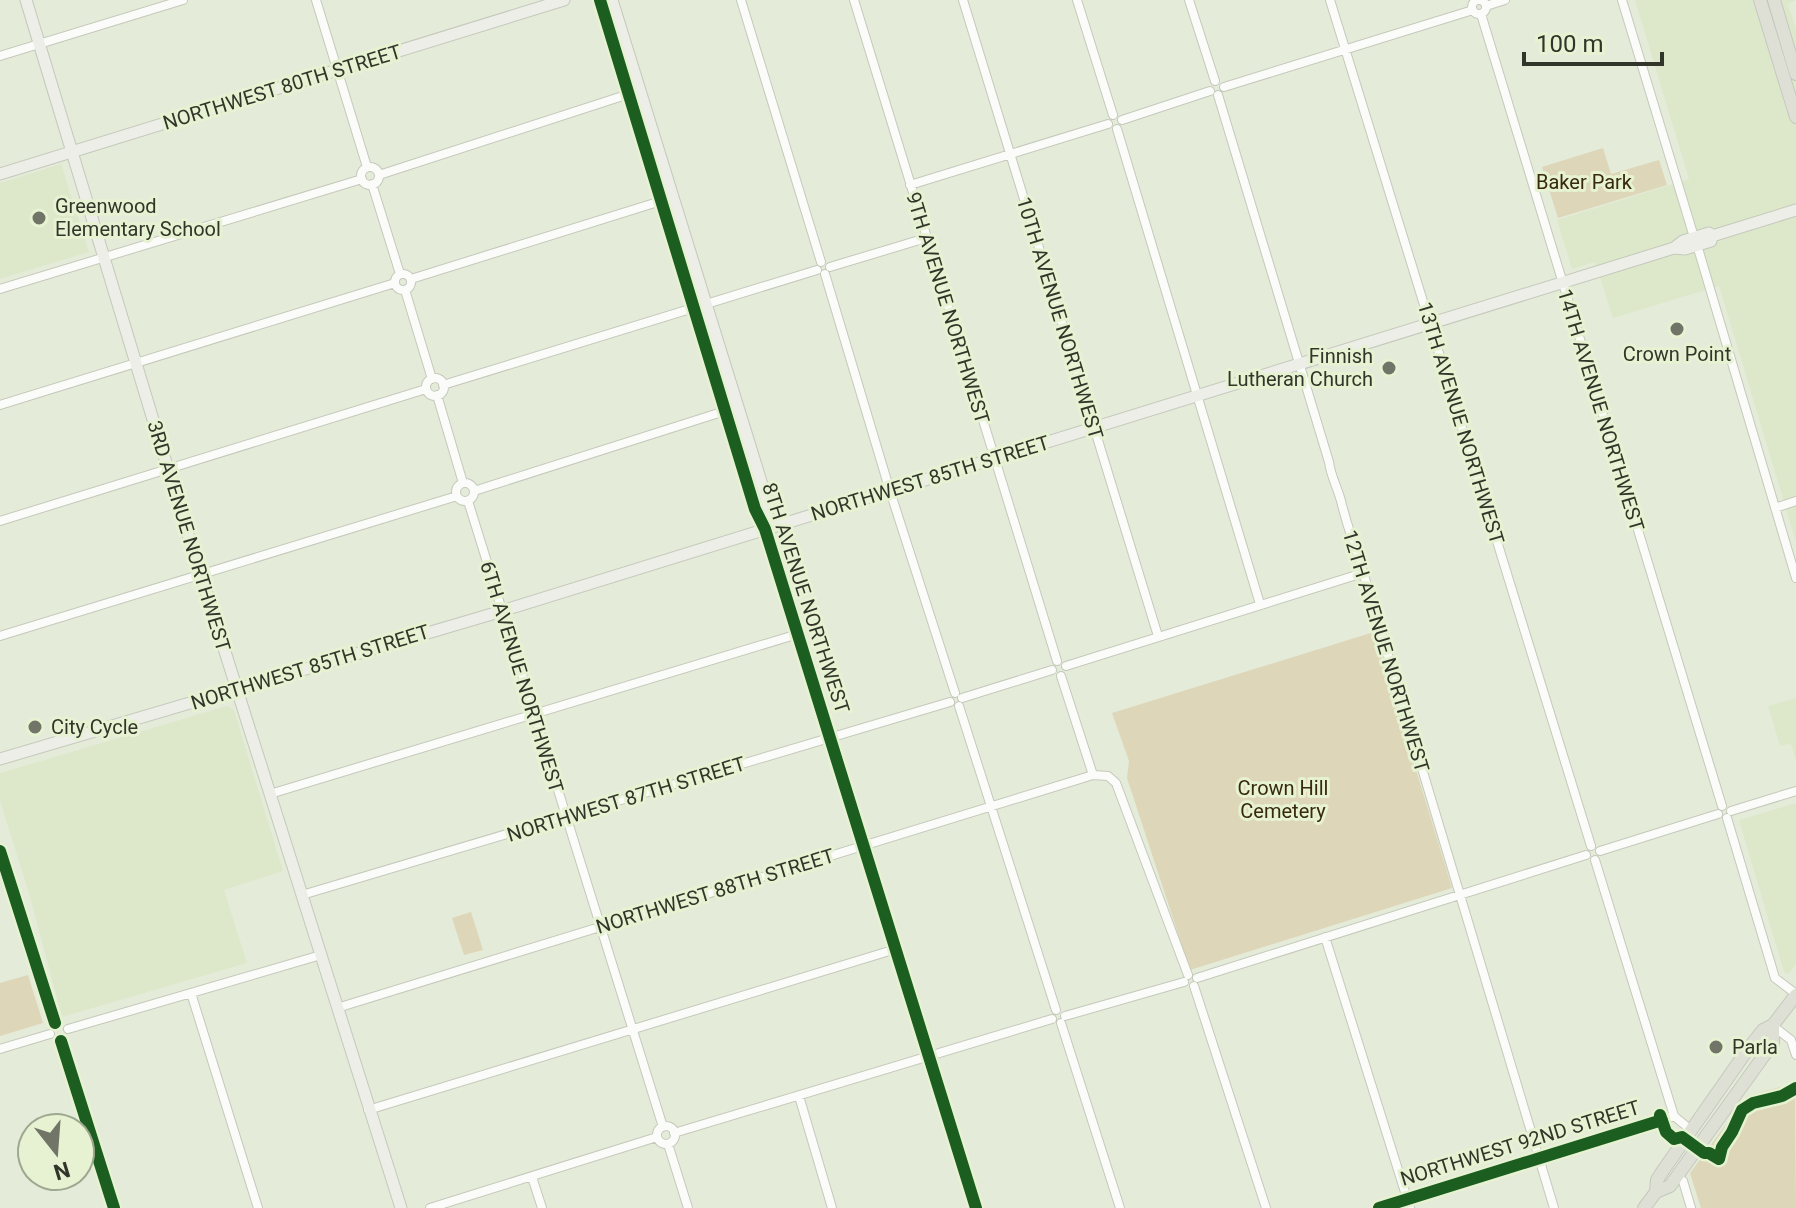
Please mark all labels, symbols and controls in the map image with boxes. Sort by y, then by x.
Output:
scale bar [1524,16,1662,66]
text: 100 m [1536,30,1603,58]
street label: NORTHWEST 80TH STREET [160,39,404,135]
park label: Baker Park [1536,170,1633,194]
street label: 9TH AVENUE NORTHWEST [901,189,995,427]
place label: Greenwood Elementary School [55,194,221,241]
street label: 10TH AVENUE NORTHWEST [1012,194,1108,442]
marker: Greenwood Elementary School [30,209,48,227]
street label: 14TH AVENUE NORTHWEST [1553,286,1649,534]
street label: 13TH AVENUE NORTHWEST [1413,299,1509,547]
marker: Crown Point [1668,320,1686,338]
place label: Crown Point [1623,342,1731,366]
place label: Finnish Lutheran Church [1227,344,1373,391]
marker: Finnish Lutheran Church [1380,359,1398,377]
street label: 3RD AVENUE NORTHWEST [142,418,236,654]
street label: NORTHWEST 85TH STREET [808,430,1052,526]
street label: 8TH AVENUE NORTHWEST [757,480,855,716]
street label: 12TH AVENUE NORTHWEST [1338,527,1434,775]
street label: 6TH AVENUE NORTHWEST [475,558,569,796]
street label: NORTHWEST 85TH STREET [188,619,432,715]
place label: City Cycle [51,715,138,739]
marker: City Cycle [26,718,44,736]
street label: NORTHWEST 87TH STREET [504,751,748,847]
park label: Crown Hill Cemetery [1238,776,1328,823]
street label: NORTHWEST 88TH STREET [593,843,837,939]
place label: Parla [1732,1035,1778,1059]
marker: Parla [1707,1038,1725,1056]
street label: NORTHWEST 92ND STREET [1397,1095,1643,1191]
north arrow [16,1112,96,1192]
text: N [51,1156,73,1185]

